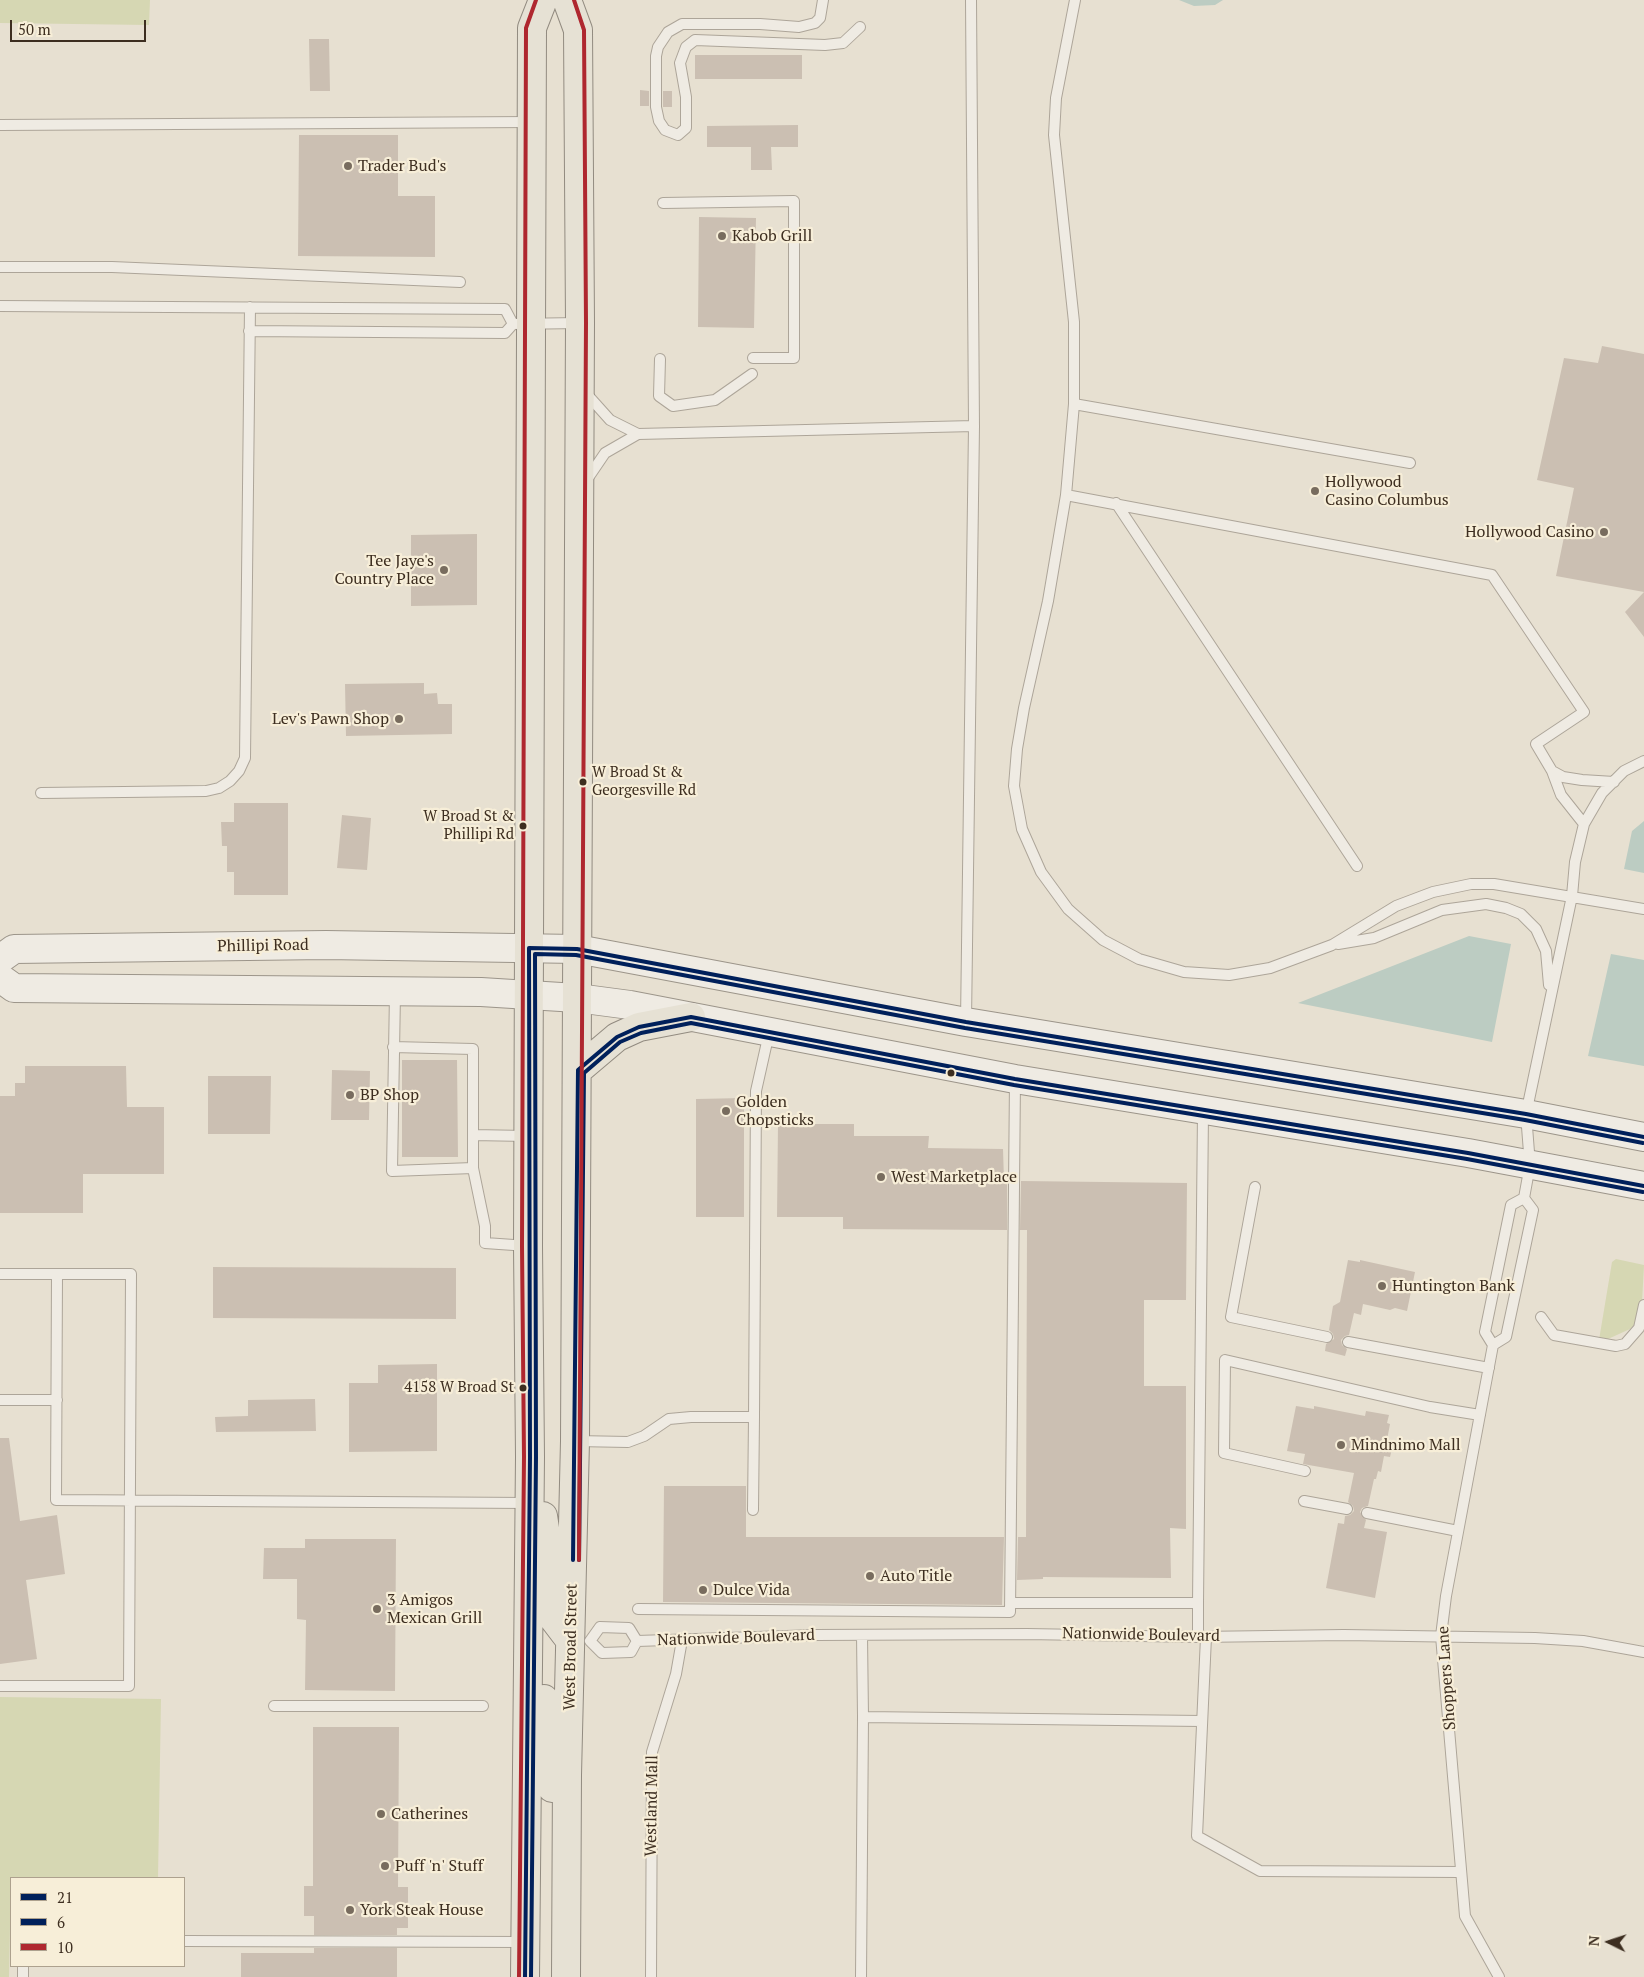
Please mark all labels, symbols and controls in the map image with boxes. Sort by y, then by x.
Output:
scale bar [12,10,149,42]
text: 50 m [18,19,51,39]
place label: Trader Bud's [358,156,447,176]
marker: Trader Bud's [342,160,354,172]
place label: Kabob Grill [732,226,812,246]
marker: Kabob Grill [716,230,728,242]
place label: Hollywood Casino Columbus [1325,472,1449,510]
marker: Hollywood Casino Columbus [1309,485,1321,497]
place label: Hollywood Casino [1465,522,1594,542]
marker: Hollywood Casino [1598,526,1610,538]
place label: Tee Jaye's Country Place [335,551,434,589]
marker: Tee Jaye's Country Place [438,564,450,576]
place label: Lev's Pawn Shop [272,709,389,729]
marker: Lev's Pawn Shop [393,713,405,725]
place label: W Broad St & Georgesville Rd [592,764,696,799]
marker: W Broad St & Georgesville Rd [578,777,588,787]
place label: W Broad St & Phillipi Rd [423,808,514,843]
marker: W Broad St & Phillipi Rd [518,821,528,831]
street label: Phillipi Road [217,936,309,956]
unlabelled marker [946,1068,956,1078]
place label: BP Shop [360,1085,419,1105]
marker: BP Shop [344,1089,356,1101]
place label: Golden Chopsticks [736,1092,814,1130]
marker: Golden Chopsticks [720,1105,732,1117]
place label: West Marketplace [891,1167,1017,1187]
marker: West Marketplace [875,1171,887,1183]
place label: Huntington Bank [1392,1276,1515,1296]
marker: Huntington Bank [1376,1280,1388,1292]
place label: 4158 W Broad St [404,1379,514,1397]
marker: 4158 W Broad St [518,1383,528,1393]
place label: Mindnimo Mall [1351,1435,1461,1455]
marker: Mindnimo Mall [1335,1439,1347,1451]
place label: Auto Title [880,1566,952,1586]
marker: Auto Title [864,1570,876,1582]
place label: Dulce Vida [713,1580,790,1600]
street label: West Broad Street [560,1583,582,1711]
marker: Dulce Vida [697,1584,709,1596]
place label: 3 Amigos Mexican Grill [387,1590,482,1628]
marker: 3 Amigos Mexican Grill [371,1603,383,1615]
street label: Nationwide Boulevard [1062,1624,1220,1646]
street label: Shoppers Lane [1434,1625,1460,1731]
street label: Nationwide Boulevard [657,1626,815,1650]
street label: Westland Mall [642,1755,662,1857]
place label: Catherines [391,1804,468,1824]
marker: Catherines [375,1808,387,1820]
place label: Puff 'n' Stuff [395,1856,483,1876]
marker: Puff 'n' Stuff [379,1860,391,1872]
legend [10,1877,185,1967]
text: 21 [57,1887,73,1907]
place label: York Steak House [360,1900,483,1920]
marker: York Steak House [344,1904,356,1916]
text: 6 [57,1912,65,1932]
north arrow [1584,1917,1634,1967]
text: N [1584,1935,1603,1947]
text: 10 [57,1937,73,1957]

